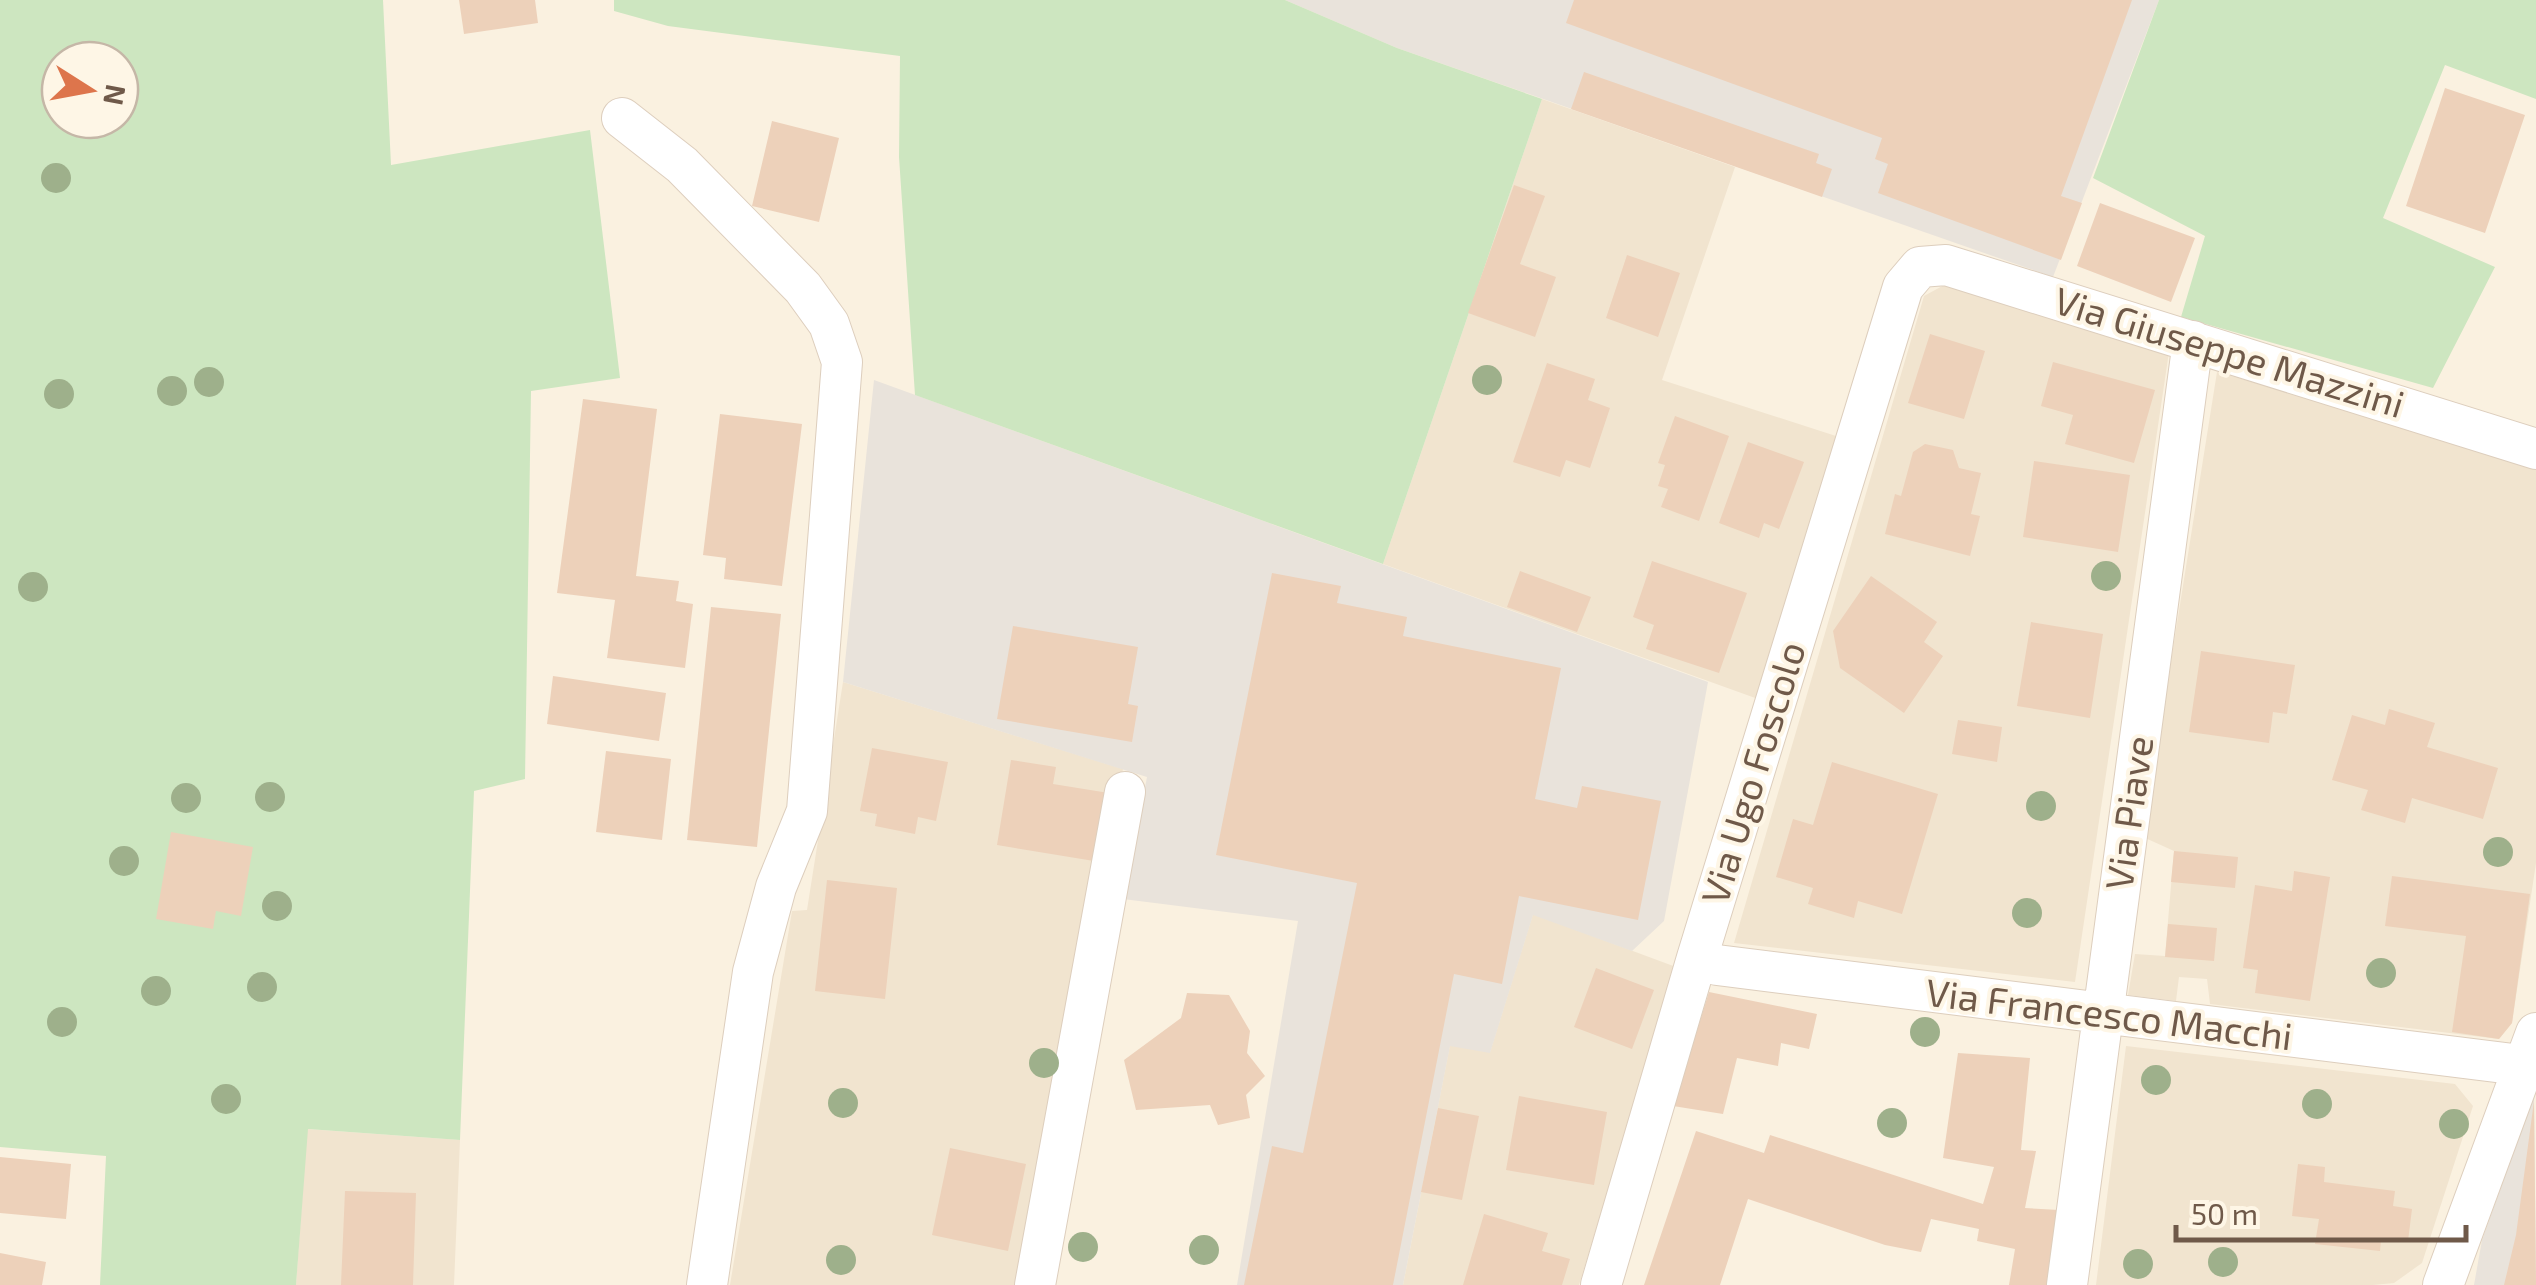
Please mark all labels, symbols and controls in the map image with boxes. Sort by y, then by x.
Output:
north arrow [40,40,140,140]
text: N [97,82,134,108]
street label: Via Giuseppe Mazzini [2049,276,2410,426]
street label: Via Ugo Foscolo [1690,636,1814,909]
street label: Via Piave [2094,733,2162,893]
street label: Via Francesco Macchi [1923,968,2295,1058]
scale bar [2176,1180,2466,1242]
text: 50 m [2191,1195,2258,1231]

